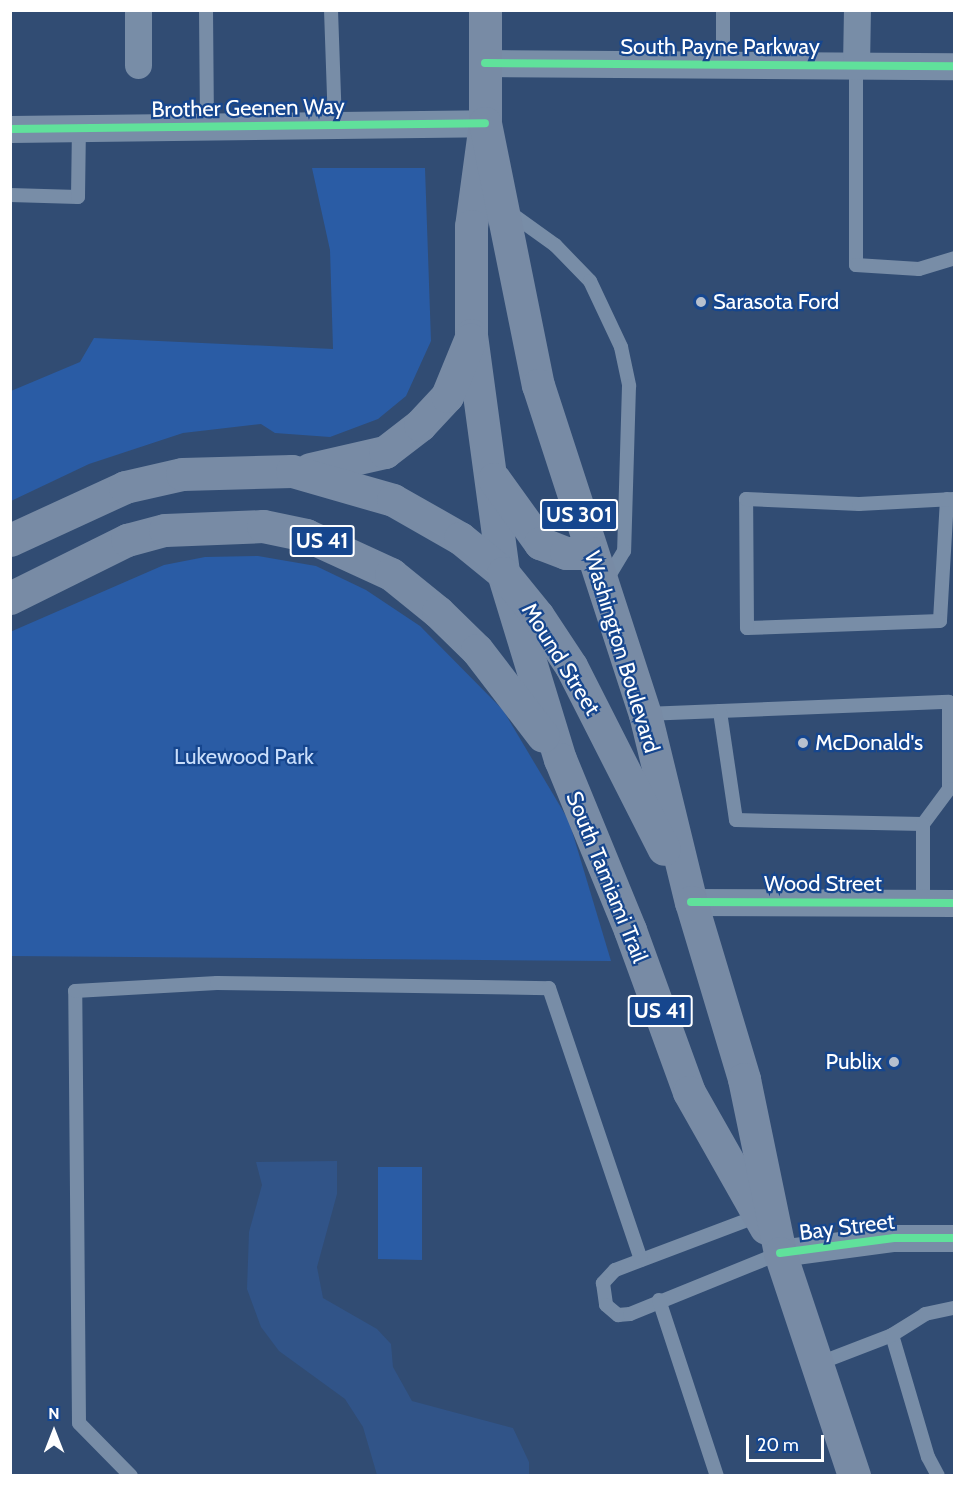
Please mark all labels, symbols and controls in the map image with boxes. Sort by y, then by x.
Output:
street label: South Payne Parkway [620,34,820,60]
street label: Brother Geenen Way [151,93,345,123]
place label: Sarasota Ford [713,289,839,315]
marker: Sarasota Ford [694,295,708,309]
road number: US 301 [540,497,618,533]
road number: US 41 [289,523,355,559]
street label: Washington Boulevard [579,548,665,756]
street label: Mound Street [516,598,606,720]
place label: McDonald's [815,730,923,756]
marker: McDonald's [796,736,810,750]
park label: Lukewood Park [174,744,314,770]
street label: South Tamiami Trail [561,788,653,966]
street label: Wood Street [764,871,882,897]
road number: US 41 [627,993,693,1029]
place label: Publix [826,1049,882,1075]
marker: Publix [887,1055,901,1069]
street label: Bay Street [798,1208,896,1246]
north arrow [24,1402,84,1462]
text: N [48,1404,60,1423]
scale bar [749,1423,827,1461]
text: 20 m [757,1434,799,1456]

